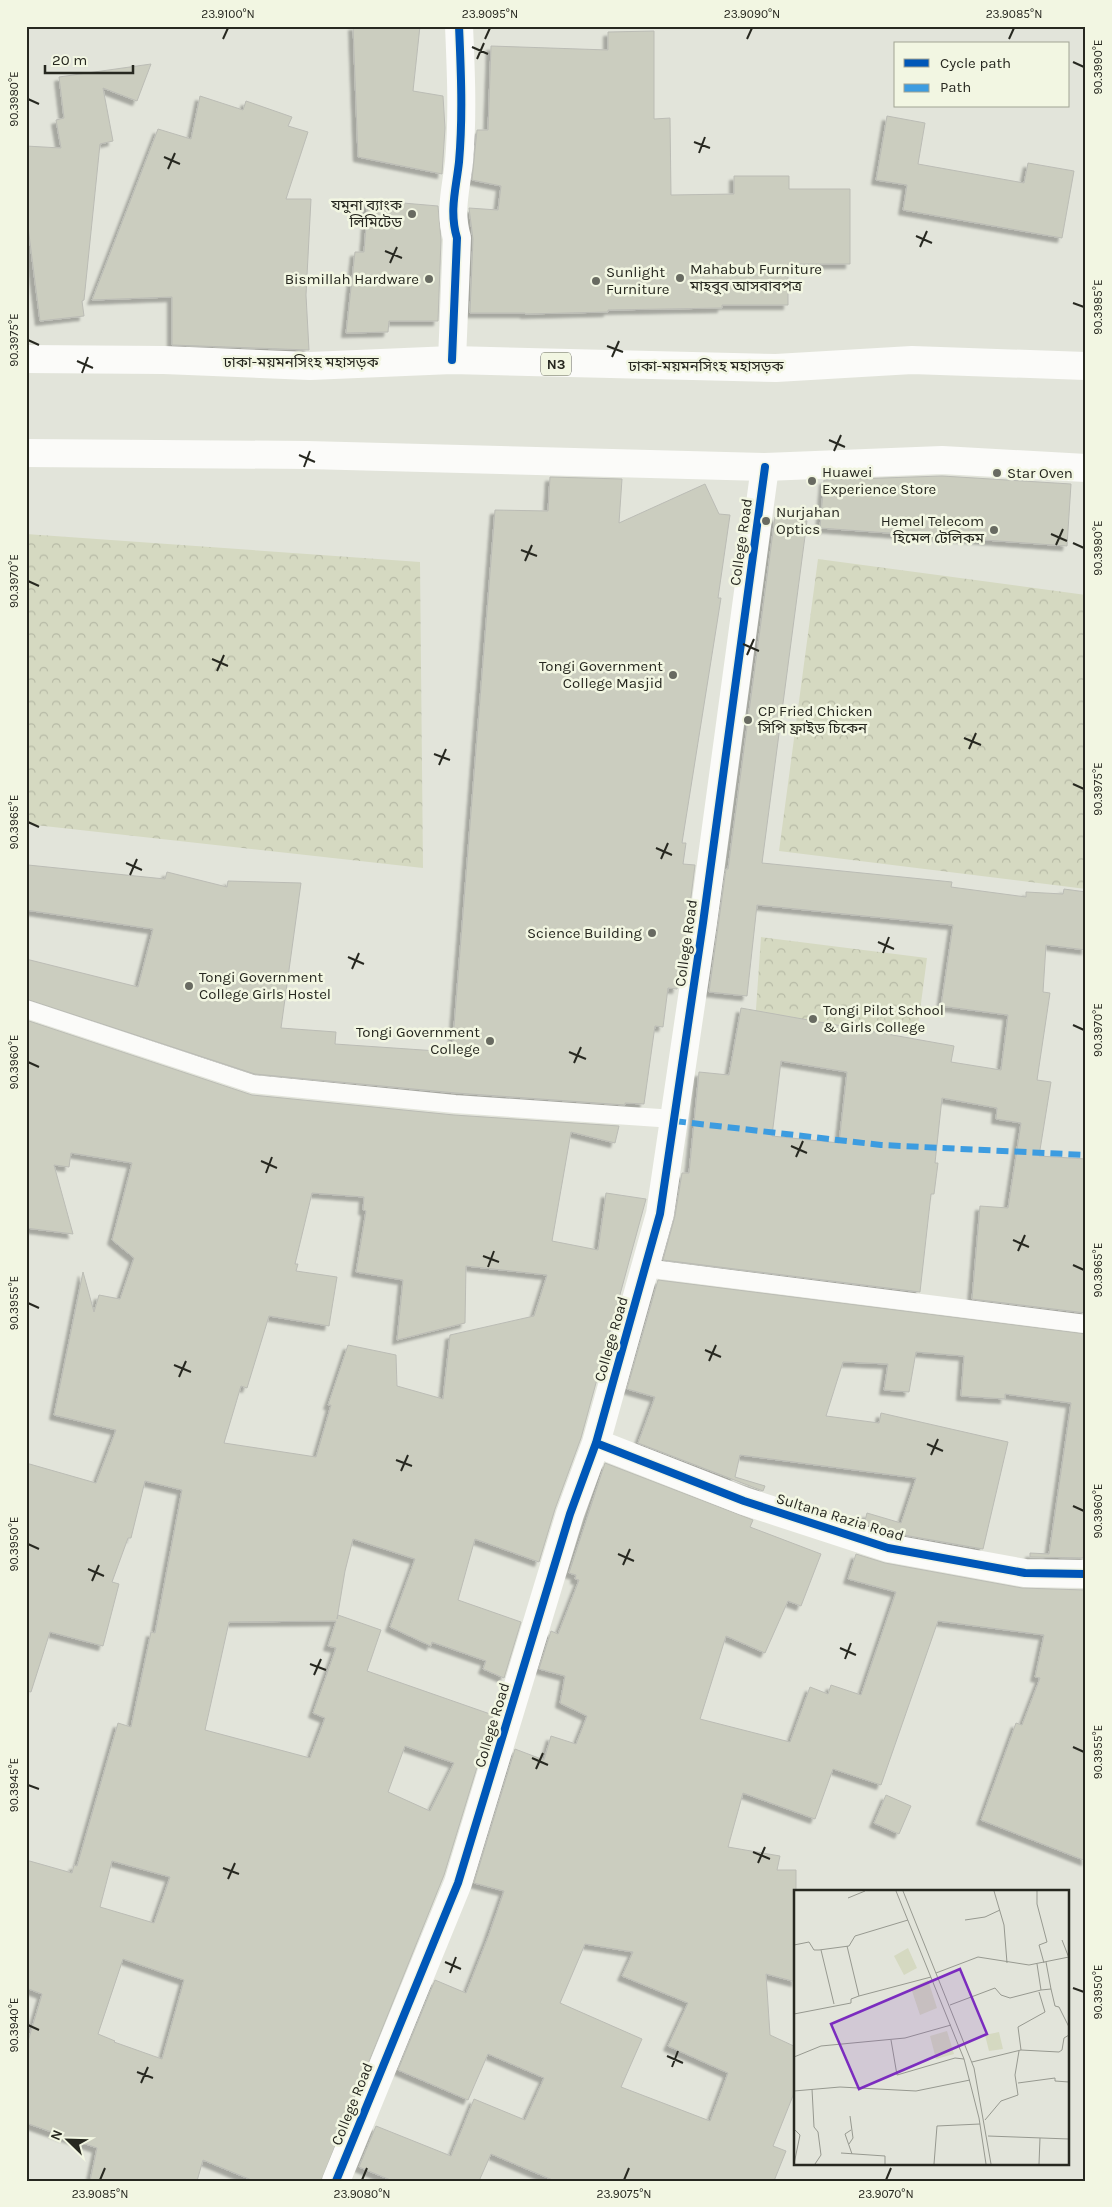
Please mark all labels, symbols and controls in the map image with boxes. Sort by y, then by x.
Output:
text: 23.9100°N [201,7,255,21]
text: 23.9095°N [462,7,518,21]
text: 23.9090°N [724,7,780,21]
text: 23.9085°N [986,7,1042,21]
text: 90.3990°E [1091,39,1105,95]
scale bar [45,42,132,74]
legend [894,42,1070,108]
text: 20 m [52,51,87,69]
text: Cycle path [940,54,1011,72]
text: 90.3980°E [7,71,21,127]
text: Path [940,78,971,96]
place label: যমুনা ব্যাংক লিমিটেড [330,196,403,231]
marker: যমুনা ব্যাংক লিমিটেড [406,208,418,220]
place label: Mahabub Furniture মাহবুব আসবাবপত্র [689,260,822,295]
place label: Sunlight Furniture [606,263,669,298]
place label: Bismillah Hardware [285,270,419,288]
marker: Mahabub Furniture মাহবুব আসবাবপত্র [674,272,686,284]
marker: Bismillah Hardware [423,273,435,285]
marker: Sunlight Furniture [590,275,602,287]
text: 90.3985°E [1091,279,1105,335]
text: 90.3975°E [7,313,21,367]
road number: N3 [541,352,571,376]
street label: ঢাকা-ময়মনসিংহ মহাসড়ক [222,353,379,371]
street label: ঢাকা-ময়মনসিংহ মহাসড়ক [627,357,784,375]
place label: Huawei Experience Store [822,463,936,498]
place label: Star Oven [1007,464,1073,482]
marker: Star Oven [991,467,1003,479]
marker: Huawei Experience Store [806,475,818,487]
street label: College Road [726,497,756,587]
place label: Nurjahan Optics [776,503,840,538]
place label: Hemel Telecom হিমেল টেলিকম [881,512,985,547]
marker: Nurjahan Optics [760,515,772,527]
text: 90.3980°E [1091,520,1105,576]
marker: Hemel Telecom হিমেল টেলিকম [988,524,1000,536]
text: 90.3970°E [7,554,21,608]
place label: Tongi Government College Masjid [539,657,663,692]
marker: Tongi Government College Masjid [667,669,679,681]
place label: CP Fried Chicken সিপি ফ্রাইড চিকেন [757,702,873,737]
marker: CP Fried Chicken সিপি ফ্রাইড চিকেন [742,714,754,726]
text: 90.3975°E [1091,762,1105,816]
text: 90.3965°E [7,795,21,849]
street label: College Road [671,898,701,988]
place label: Science Building [527,924,643,942]
marker: Science Building [646,927,658,939]
place label: Tongi Government College Girls Hostel [199,968,331,1003]
marker: Tongi Government College Girls Hostel [183,980,195,992]
place label: Tongi Pilot School & Girls College [823,1001,944,1036]
text: 90.3970°E [1091,1003,1105,1057]
marker: Tongi Pilot School & Girls College [807,1013,819,1025]
place label: Tongi Government College [356,1023,480,1058]
text: 90.3960°E [7,1034,21,1090]
marker: Tongi Government College [484,1035,496,1047]
text: 90.3965°E [1091,1243,1105,1297]
text: 90.3955°E [7,1276,21,1330]
street label: College Road [590,1294,632,1384]
text: 90.3960°E [1091,1483,1105,1539]
street label: Sultana Razia Road [774,1489,906,1545]
text: 90.3950°E [7,1517,21,1572]
street label: College Road [471,1680,513,1770]
text: 90.3955°E [1091,1725,1105,1779]
text: 90.3945°E [7,1758,21,1812]
inset map [794,1890,1070,2164]
text: 90.3950°E [1091,1965,1105,2020]
text: 90.3940°E [7,1998,21,2052]
street label: College Road [327,2060,377,2148]
north arrow [42,2114,92,2164]
text: N [47,2127,66,2143]
text: 23.9085°N [72,2187,128,2201]
text: 23.9080°N [333,2187,391,2201]
text: 23.9075°N [597,2187,651,2201]
text: 23.9070°N [858,2187,914,2201]

